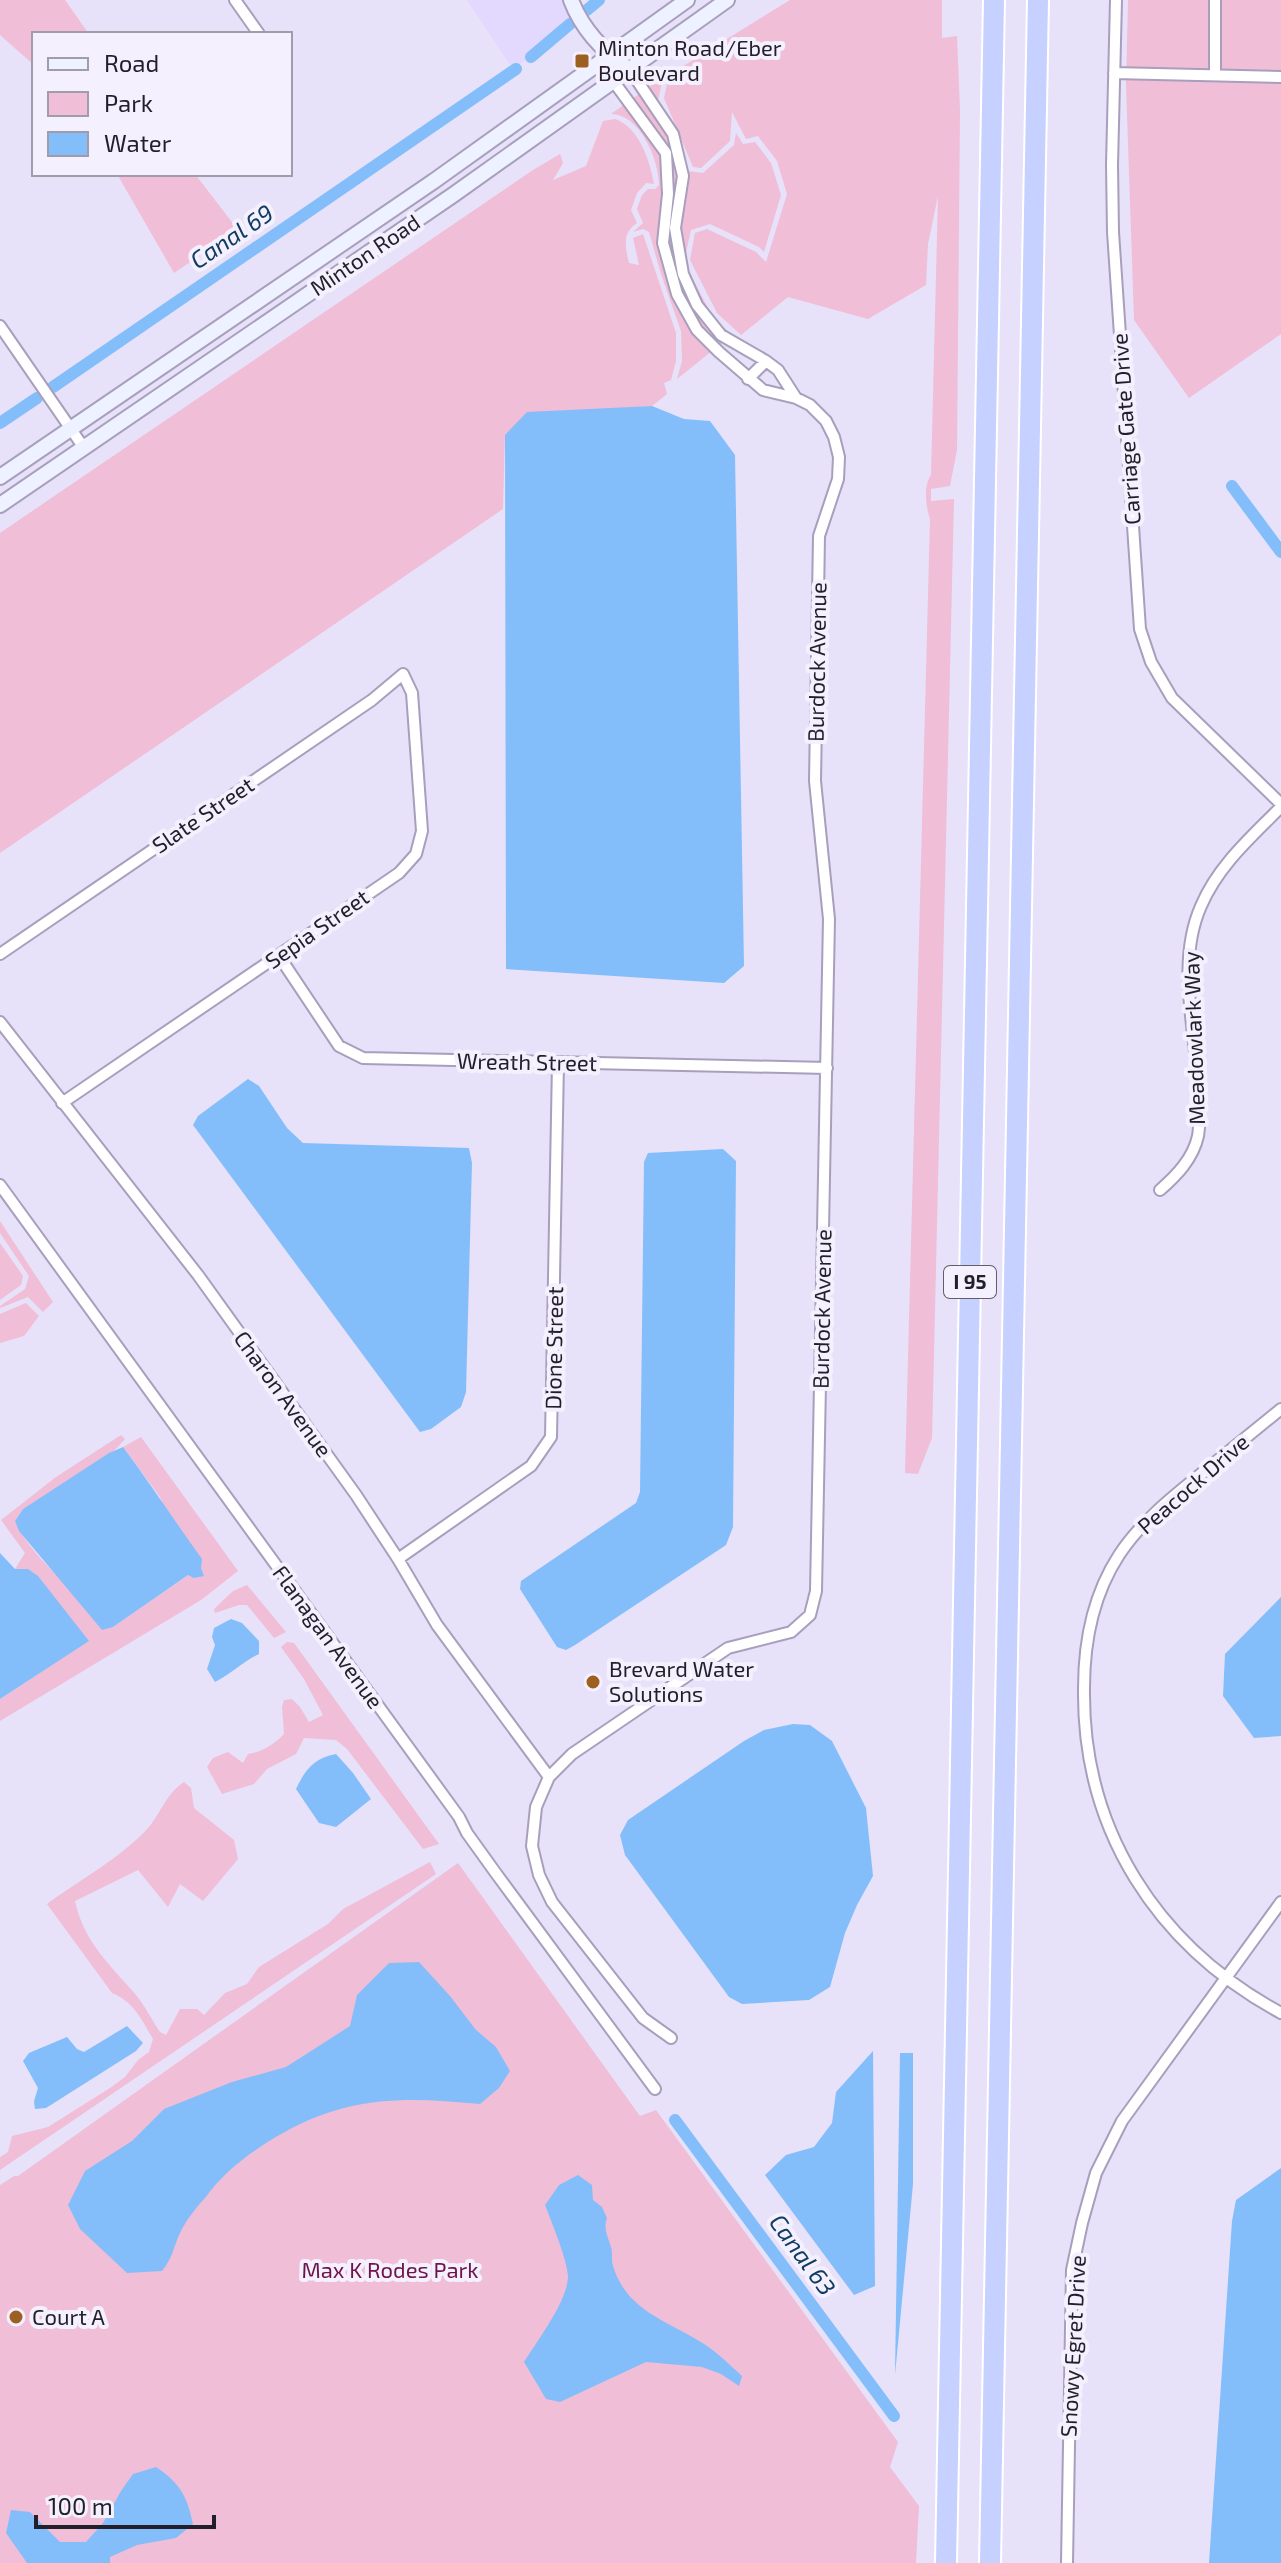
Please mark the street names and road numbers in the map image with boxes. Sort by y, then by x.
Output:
street label: Minton Road [305,208,424,300]
street label: Carriage Gate Drive [1105,332,1145,526]
street label: Burdock Avenue [802,582,830,742]
street label: Slate Street [147,771,258,858]
street label: Sepia Street [260,883,373,973]
street label: Meadowlark Way [1177,950,1209,1125]
street label: Wreath Street [457,1047,597,1075]
street label: Burdock Avenue [807,1229,835,1389]
road number: I 95 [944,1266,996,1298]
street label: Dione Street [539,1286,567,1410]
street label: Charon Avenue [229,1325,338,1461]
street label: Peacock Drive [1131,1428,1253,1539]
street label: Flanagan Avenue [268,1560,389,1713]
street label: Snowy Egret Drive [1054,2254,1090,2438]

